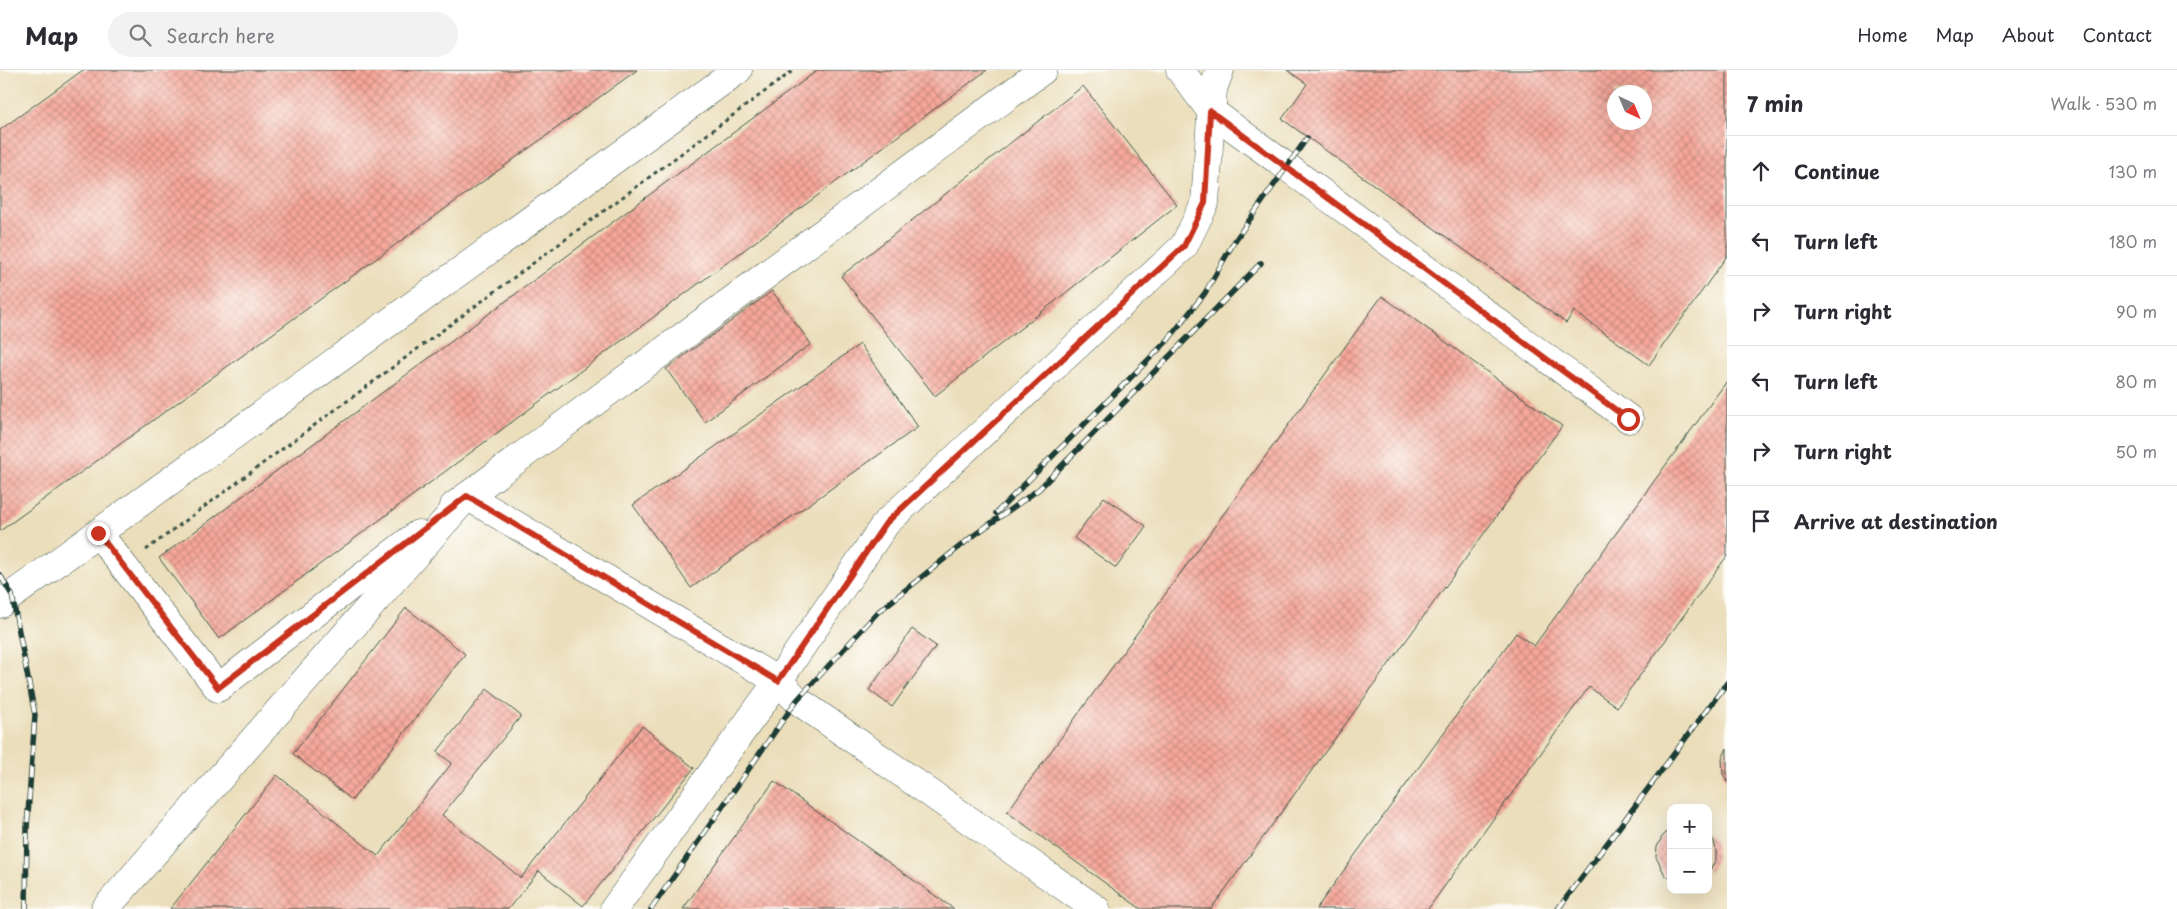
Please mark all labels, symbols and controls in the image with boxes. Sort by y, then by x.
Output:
search box [108,12,458,57]
text: Map [25,17,78,53]
icon: search [126,21,154,49]
text: Search here [166,21,275,49]
text: Home [1857,21,1907,48]
text: Map [1935,21,1974,48]
text: About [2002,21,2054,48]
text: Contact [2082,21,2152,48]
north arrow [1607,85,1652,130]
text: 7 min [1747,87,1803,119]
text: Walk · 530 m [2050,91,2157,115]
icon: ahead [1747,157,1775,185]
text: Continue [1794,157,1880,185]
text: 130 m [2109,159,2157,183]
icon: left [1747,227,1775,255]
text: Turn left [1794,227,1878,255]
text: 180 m [2109,229,2157,253]
icon: right [1747,297,1775,325]
text: Turn right [1794,297,1892,325]
text: 90 m [2116,299,2157,323]
icon: left [1747,367,1775,395]
text: Turn left [1794,367,1878,395]
text: 80 m [2115,369,2157,393]
route start [1617,408,1640,431]
icon: right [1747,437,1775,465]
text: Turn right [1794,437,1892,465]
text: 50 m [2116,439,2157,463]
icon: arrive [1747,507,1775,535]
text: Arrive at destination [1794,507,1998,535]
route end [87,522,110,545]
map controls [1667,804,1712,894]
button: + [1667,804,1712,849]
button: − [1667,849,1712,894]

